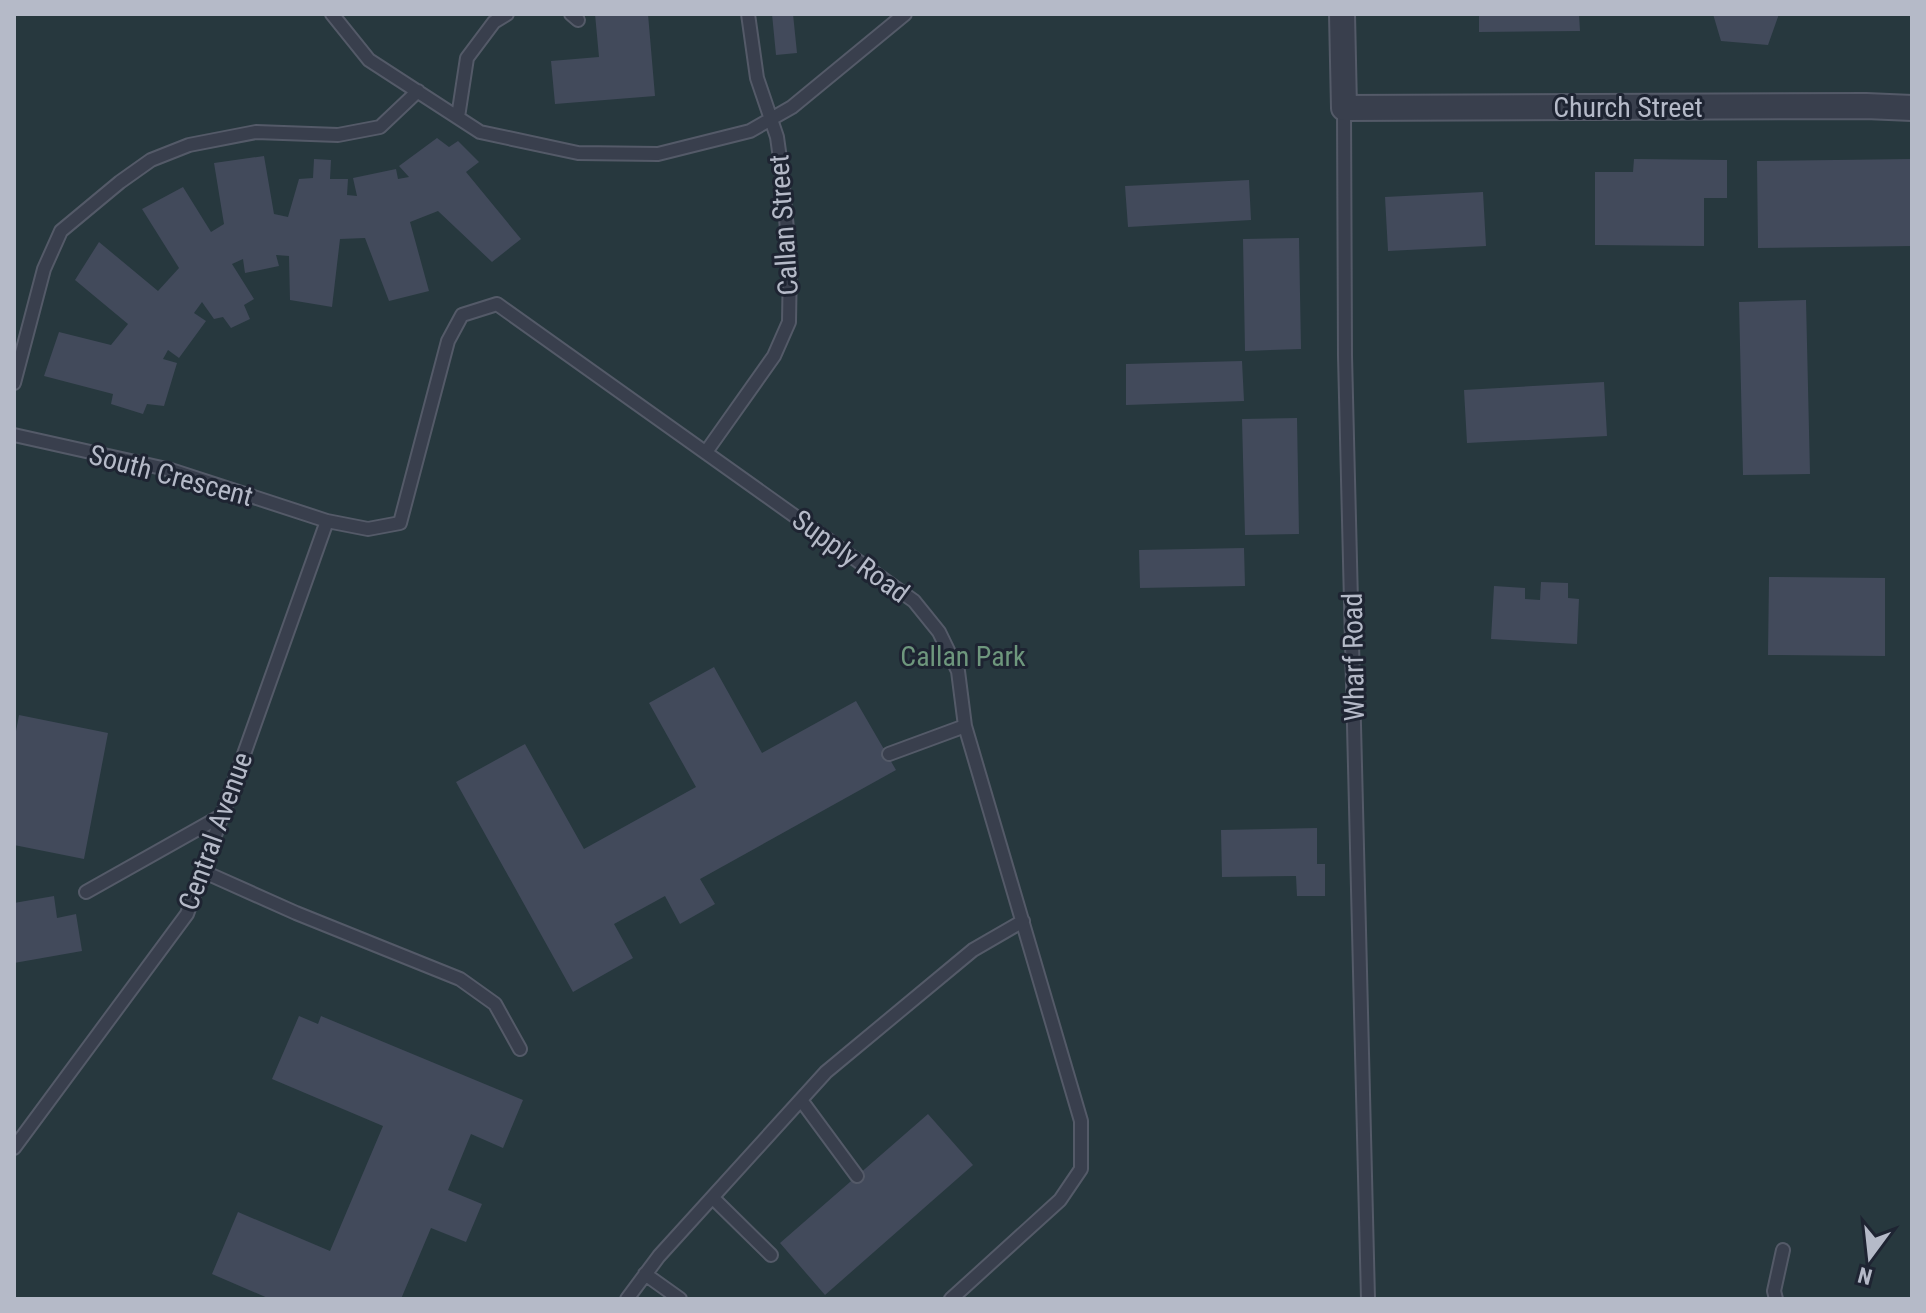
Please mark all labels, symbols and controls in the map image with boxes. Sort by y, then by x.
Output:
street label: Church Street [1553,91,1703,124]
street label: Callan Street [762,153,805,297]
street label: South Crescent [85,438,256,513]
street label: Supply Road [786,503,916,610]
street label: Wharf Road [1336,592,1371,722]
park label: Callan Park [900,640,1026,673]
street label: Central Avenue [172,748,259,915]
north arrow [1830,1217,1910,1297]
text: N [1855,1262,1875,1290]

